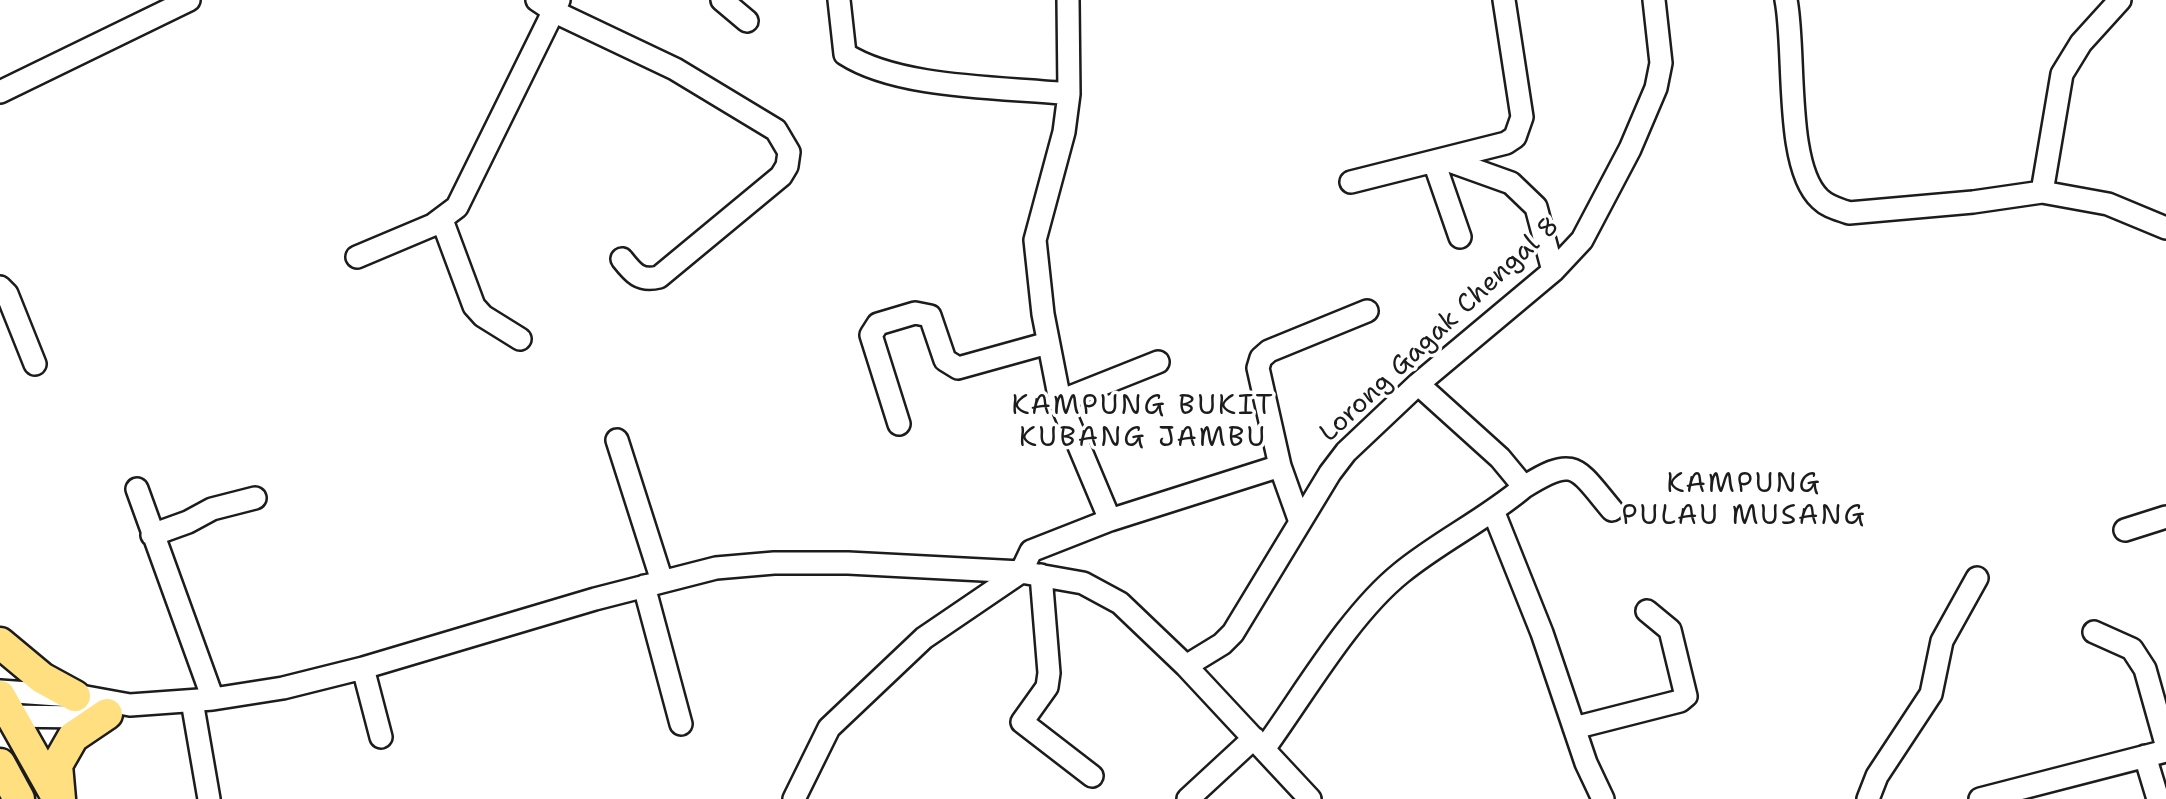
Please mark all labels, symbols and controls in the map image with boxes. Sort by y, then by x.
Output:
street label: Lorong Gagak Chengal 8 [1314,211,1566,449]
district label: KAMPUNG BUKIT KUBANG JAMBU [1013,390,1273,456]
district label: KAMPUNG PULAU MUSANG [1623,468,1865,534]

